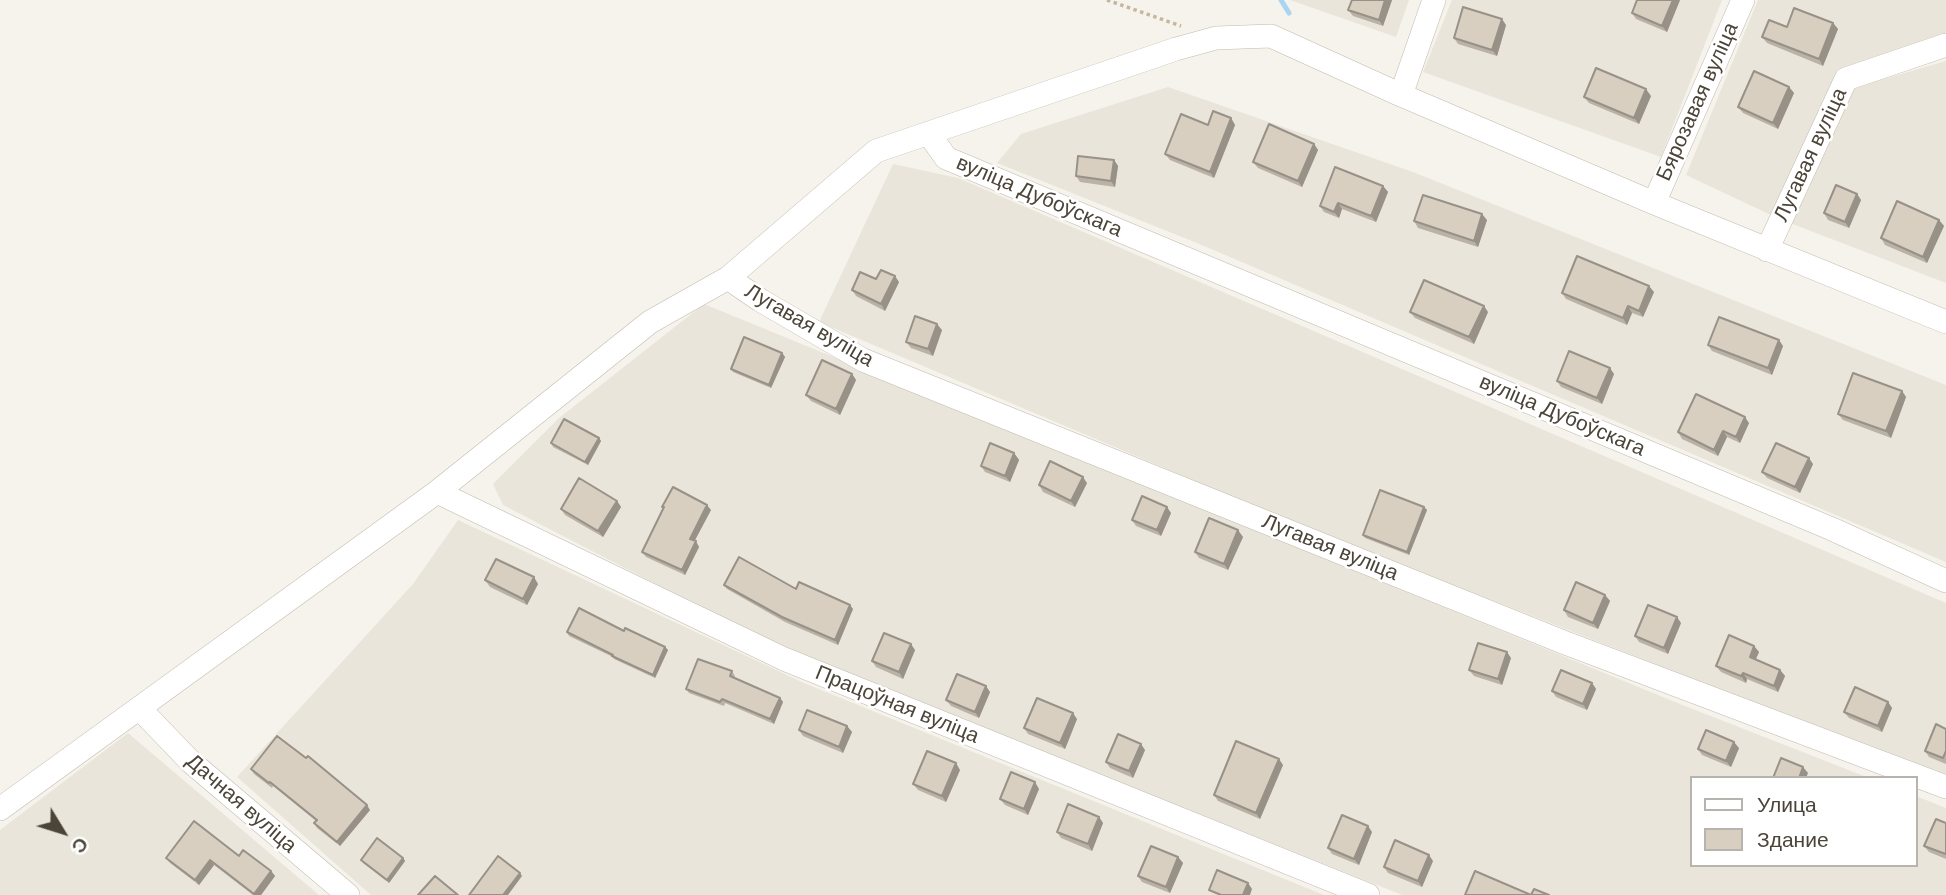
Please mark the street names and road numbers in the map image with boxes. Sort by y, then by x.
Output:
street label: Бярозавая вуліца [1652,19,1744,185]
street label: Лугавая вуліца [1769,84,1853,226]
street label: вуліца Дубоўскага [952,151,1126,243]
street label: Лугавая вуліца [740,279,878,373]
street label: вуліца Дубоўскага [1475,370,1649,462]
street label: Лугавая вуліца [1258,509,1402,587]
street label: Працоўная вуліца [811,661,983,749]
street label: Дачная вуліца [181,749,301,859]

